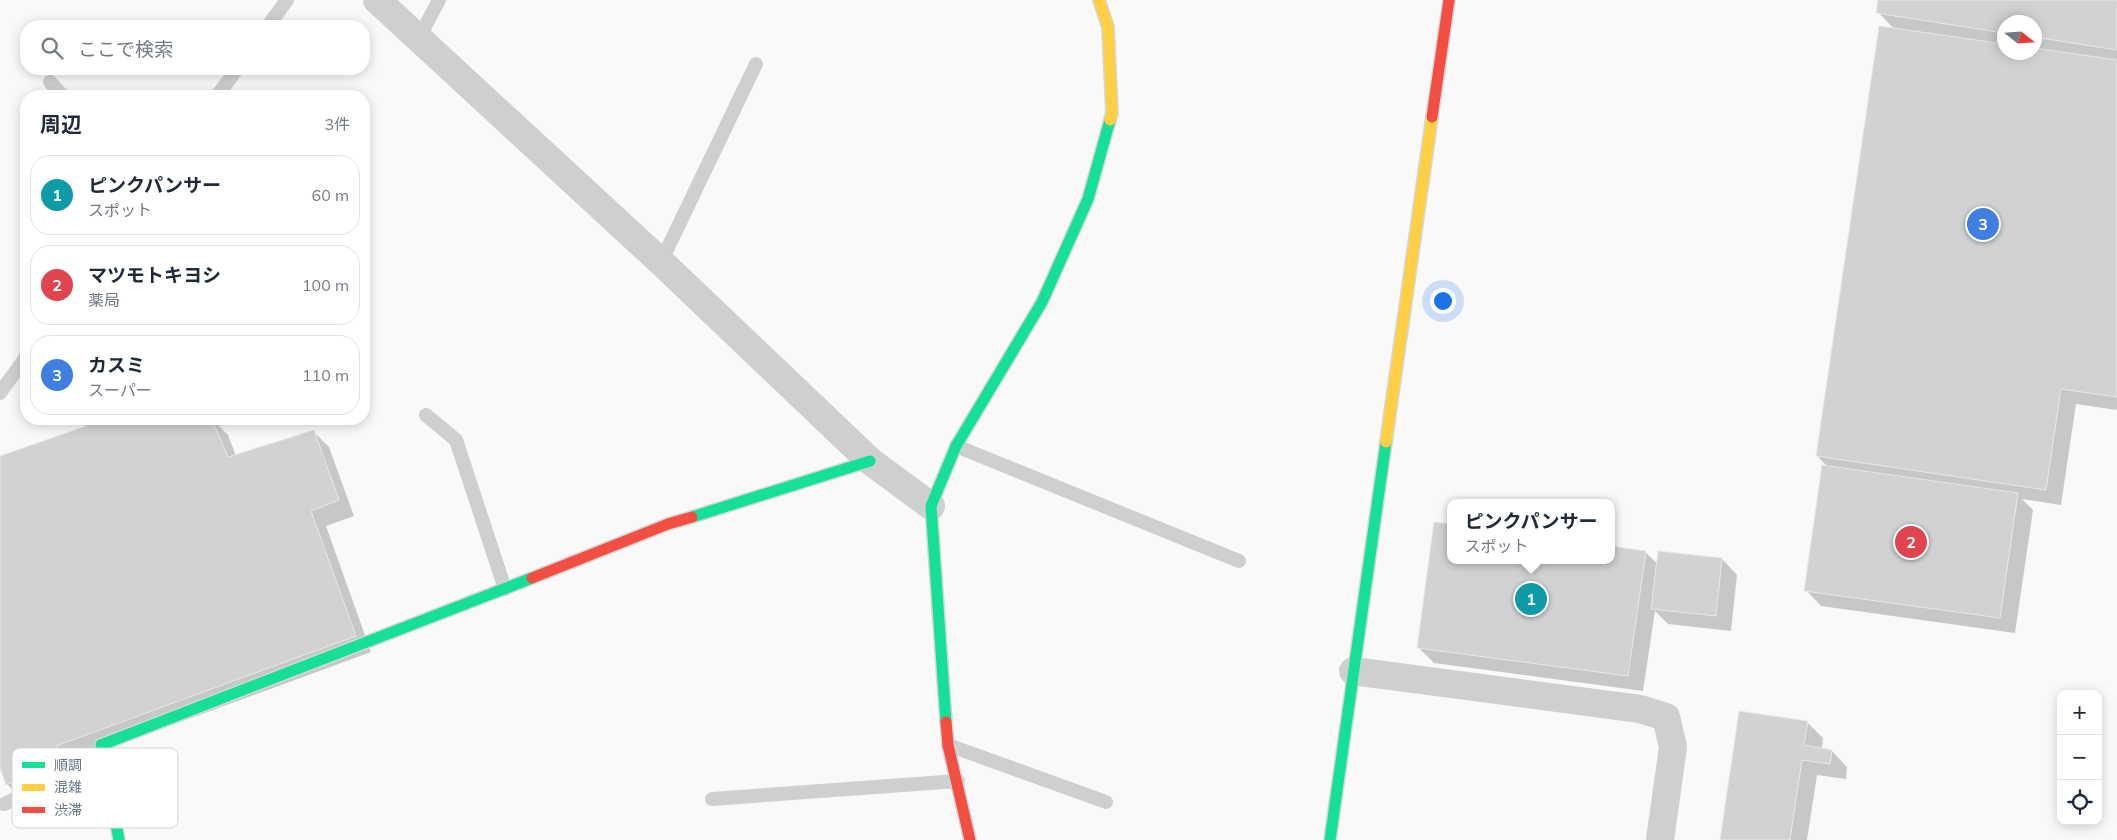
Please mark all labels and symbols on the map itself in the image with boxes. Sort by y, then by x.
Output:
north arrow [1997,15,2042,60]
pin: 3 [1967,205,1999,243]
your location [1430,288,1456,314]
pin: 2 [1895,523,1927,561]
pin: 1 [1515,580,1547,618]
legend [12,748,178,828]
text: 順調 [54,756,82,774]
text: 混雑 [54,778,82,796]
text: 渋滞 [54,801,82,819]

